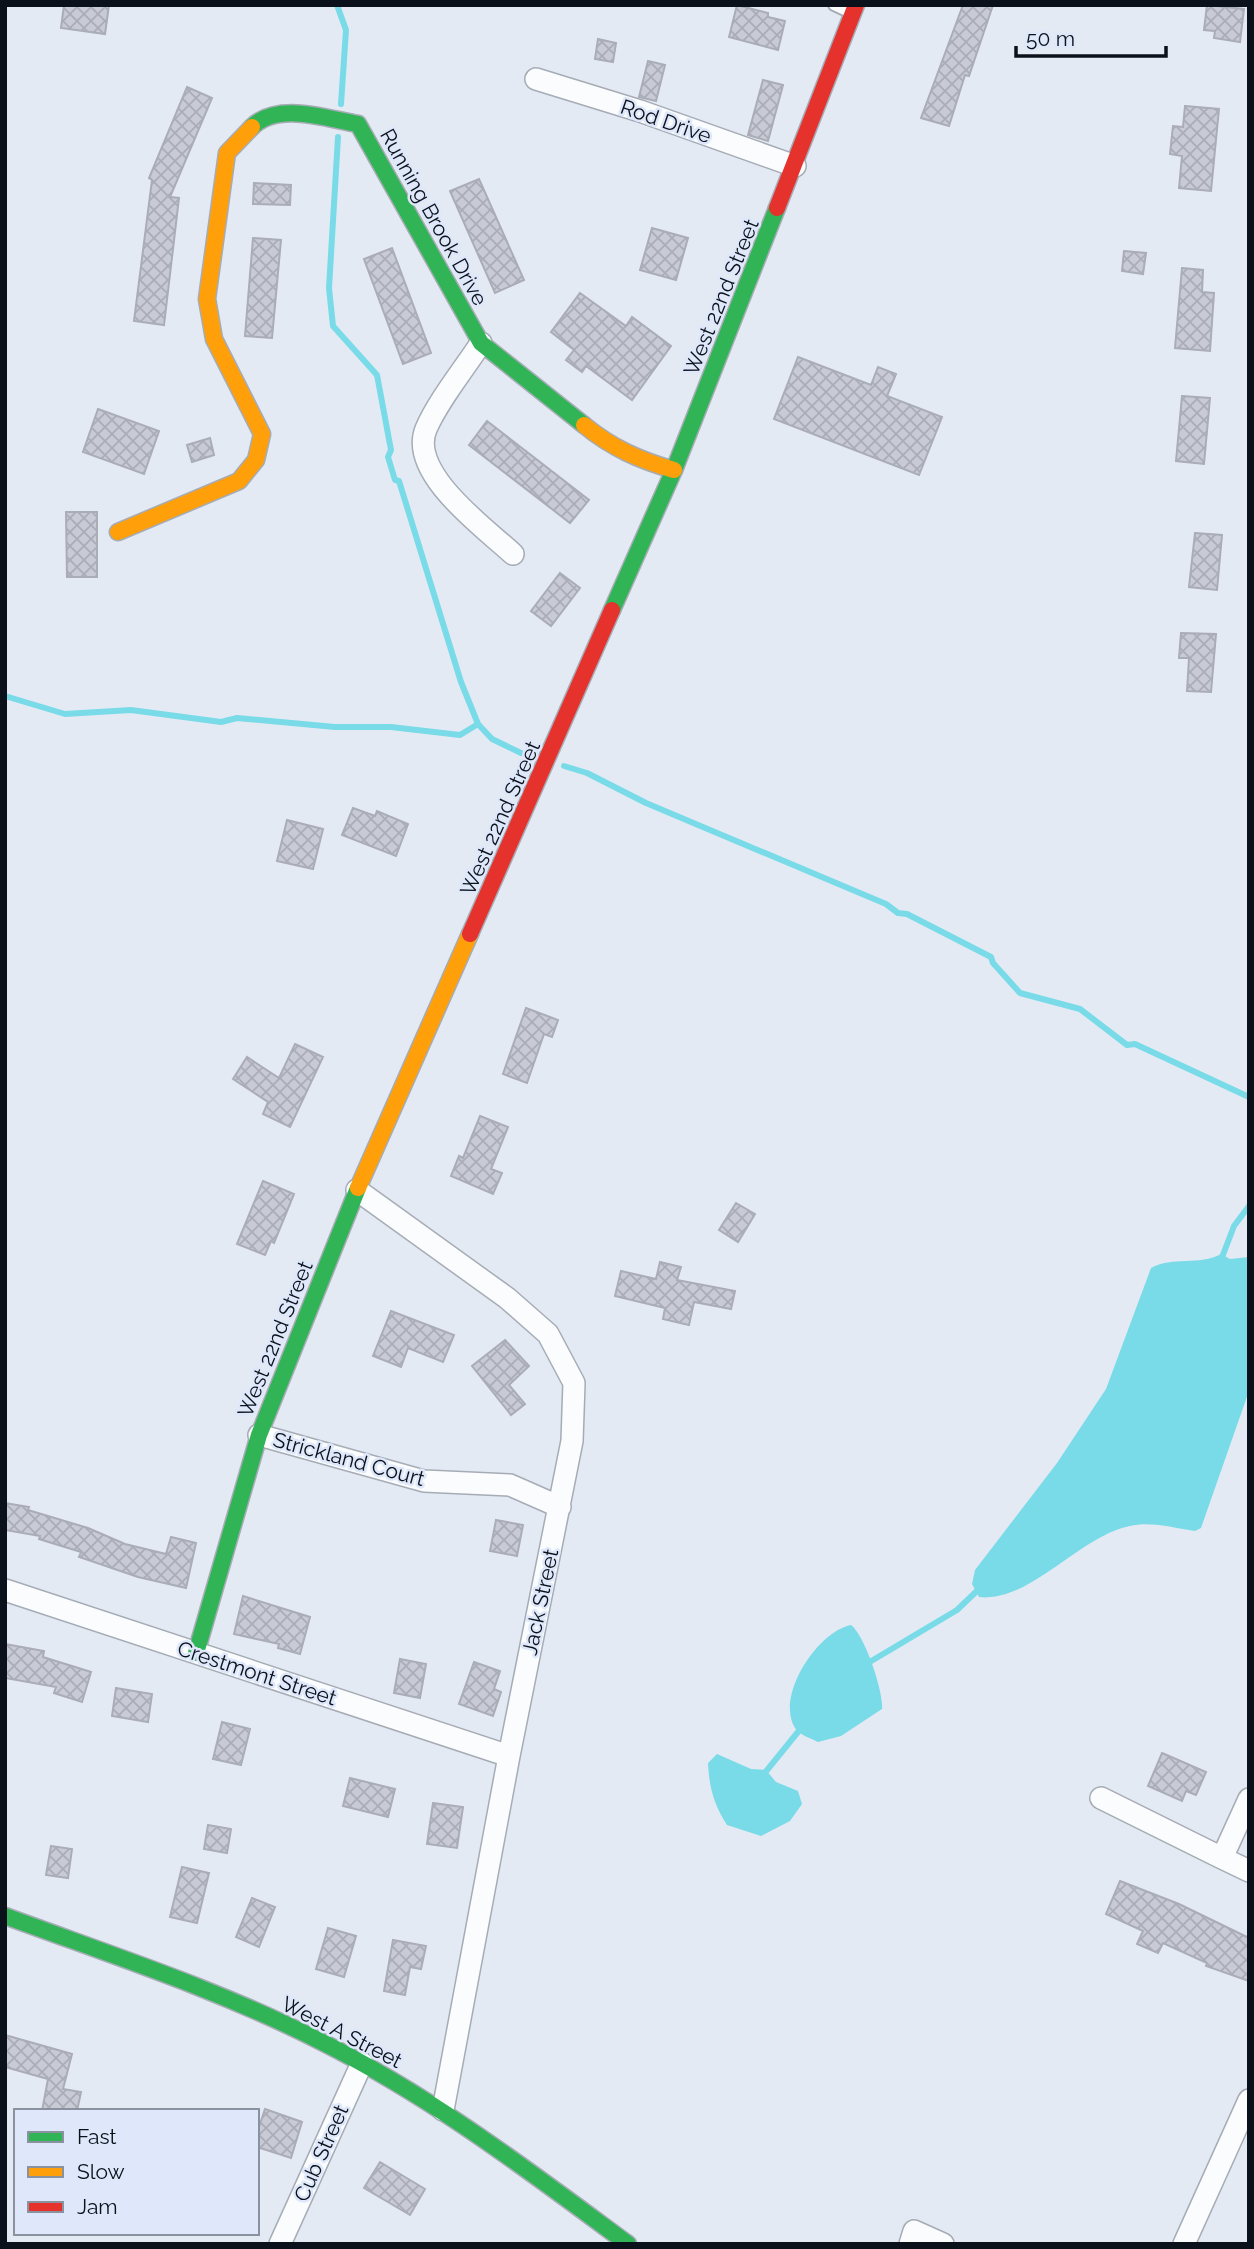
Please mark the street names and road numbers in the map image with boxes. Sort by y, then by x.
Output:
street label: Rod Drive [617,94,715,148]
street label: Running Brook Drive [375,124,493,310]
street label: West 22nd Street [678,215,764,379]
street label: West 22nd Street [455,737,545,899]
street label: West 22nd Street [232,1257,318,1421]
street label: Strickland Court [271,1427,427,1491]
street label: Jack Street [517,1547,563,1657]
street label: Crestmont Street [174,1636,340,1710]
street label: West A Street [278,1991,406,2073]
street label: Cub Street [289,2101,353,2205]

